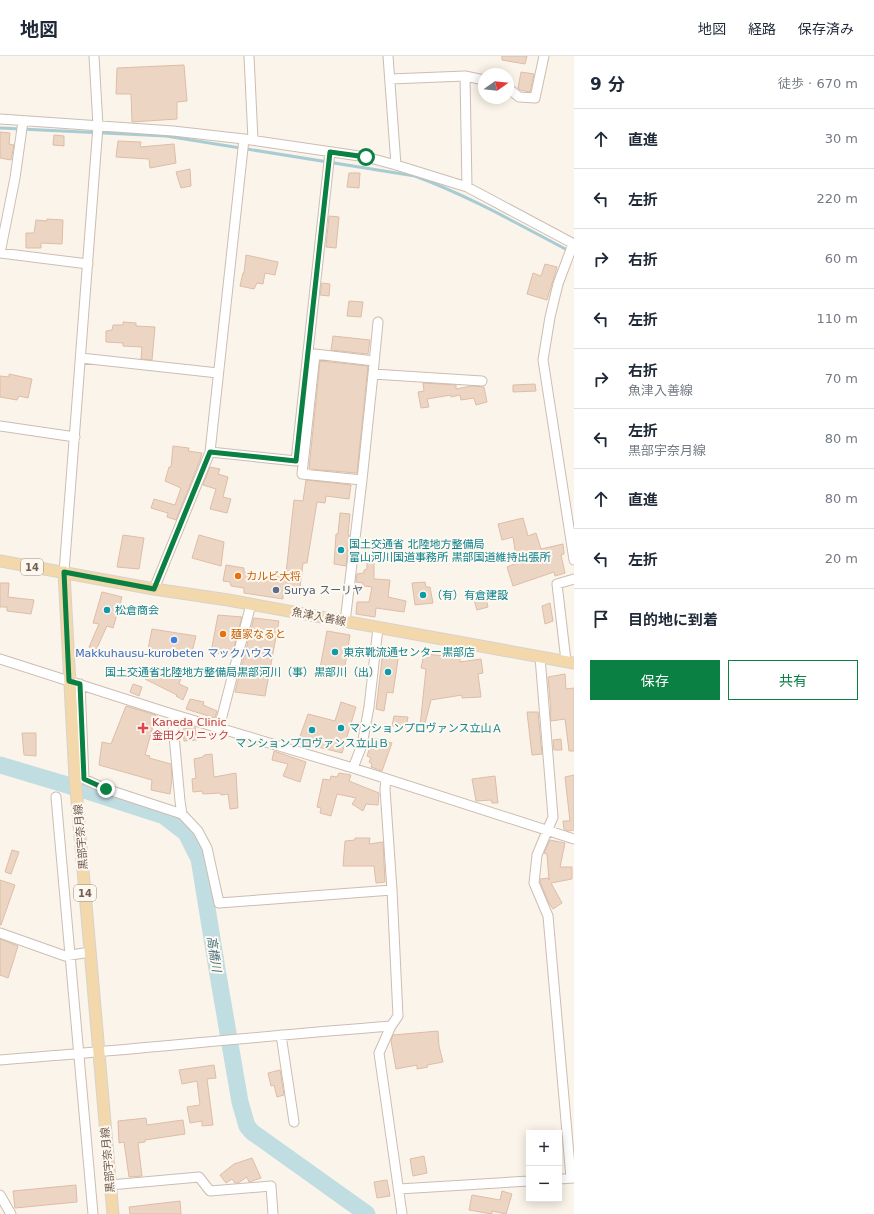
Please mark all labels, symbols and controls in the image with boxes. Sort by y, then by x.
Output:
text: 地図 [20,18,58,40]
text: 地図 [698,21,726,37]
text: 経路 [748,21,776,37]
text: 保存済み [798,21,854,37]
north arrow [478,68,514,104]
text: 9 分 [590,74,625,94]
text: 徒歩 · 670 m [778,76,858,91]
icon: ahead [590,128,612,150]
text: 直進 [628,131,658,149]
text: 30 m [825,131,858,146]
route start [357,148,375,166]
icon: left [590,188,612,210]
text: 左折 [628,191,658,209]
text: 220 m [816,191,858,206]
icon: right [590,248,612,270]
text: 右折 [628,251,658,269]
text: 60 m [825,251,858,266]
icon: left [590,308,612,330]
text: 左折 [628,311,658,329]
text: 110 m [816,311,858,326]
text: 右折 [628,362,658,380]
icon: right [590,368,612,390]
text: 70 m [825,371,858,386]
text: 魚津入善線 [628,383,693,398]
text: 左折 [628,422,658,440]
icon: left [590,428,612,450]
text: 80 m [825,431,858,446]
text: 黒部宇奈月線 [628,443,706,458]
icon: ahead [590,488,612,510]
text: 直進 [628,491,658,509]
text: 80 m [825,491,858,506]
place label: 国土交通省 北陸地方整備局 富山河川国道事務所 黒部国道維持出張所 [349,538,551,564]
marker: 国土交通省 北陸地方整備局 富山河川国道事務所 黒部国道維持出張所 [336,545,346,555]
icon: left [590,548,612,570]
text: 左折 [628,551,658,569]
text: 20 m [825,551,858,566]
road number: 14 [21,559,43,575]
place label: カルビ大将 [246,570,301,583]
marker: カルビ大将 [233,571,243,581]
place label: Surya スーリヤ [284,584,363,597]
marker: Surya スーリヤ [271,585,281,595]
place label: （有）有倉建設 [431,589,508,602]
marker: （有）有倉建設 [418,590,428,600]
place label: 松倉商会 [115,604,159,617]
marker: 松倉商会 [102,605,112,615]
street label: 魚津入善線 [291,605,347,629]
icon: arrive [590,608,612,630]
text: 目的地に到着 [628,611,718,629]
place label: 麺家なると [231,628,286,641]
marker: 麺家なると [218,629,228,639]
marker: Makkuhausu-kurobeten マックハウス [169,635,179,645]
place label: 東京靴流通センター黒部店 [343,646,475,659]
place label: Makkuhausu-kurobeten マックハウス [75,647,273,660]
marker: 東京靴流通センター黒部店 [330,647,340,657]
button: 保存 [590,660,720,700]
button: 共有 [728,660,858,700]
place label: 国土交通省北陸地方整備局黒部河川（事）黒部川（出） [105,666,380,679]
marker: 国土交通省北陸地方整備局黒部河川（事）黒部川（出） [383,667,393,677]
place label: Kaneda Clinic 金田クリニック [152,716,229,742]
marker: Kaneda Clinic 金田クリニック [137,722,149,734]
place label: マンションプロヴァンス立山Ａ [349,722,502,735]
marker: マンションプロヴァンス立山Ａ [336,723,346,733]
marker: マンションプロヴァンス立山Ｂ [307,725,317,735]
place label: マンションプロヴァンス立山Ｂ [235,737,389,750]
route end [97,780,115,798]
street label: 黒部宇奈月線 [72,804,90,870]
road number: 14 [74,885,96,901]
water label: 高橋川 [204,935,224,975]
street label: 黒部宇奈月線 [99,1127,117,1193]
map controls [526,1130,562,1202]
button: + [526,1130,562,1166]
button: − [526,1166,562,1202]

